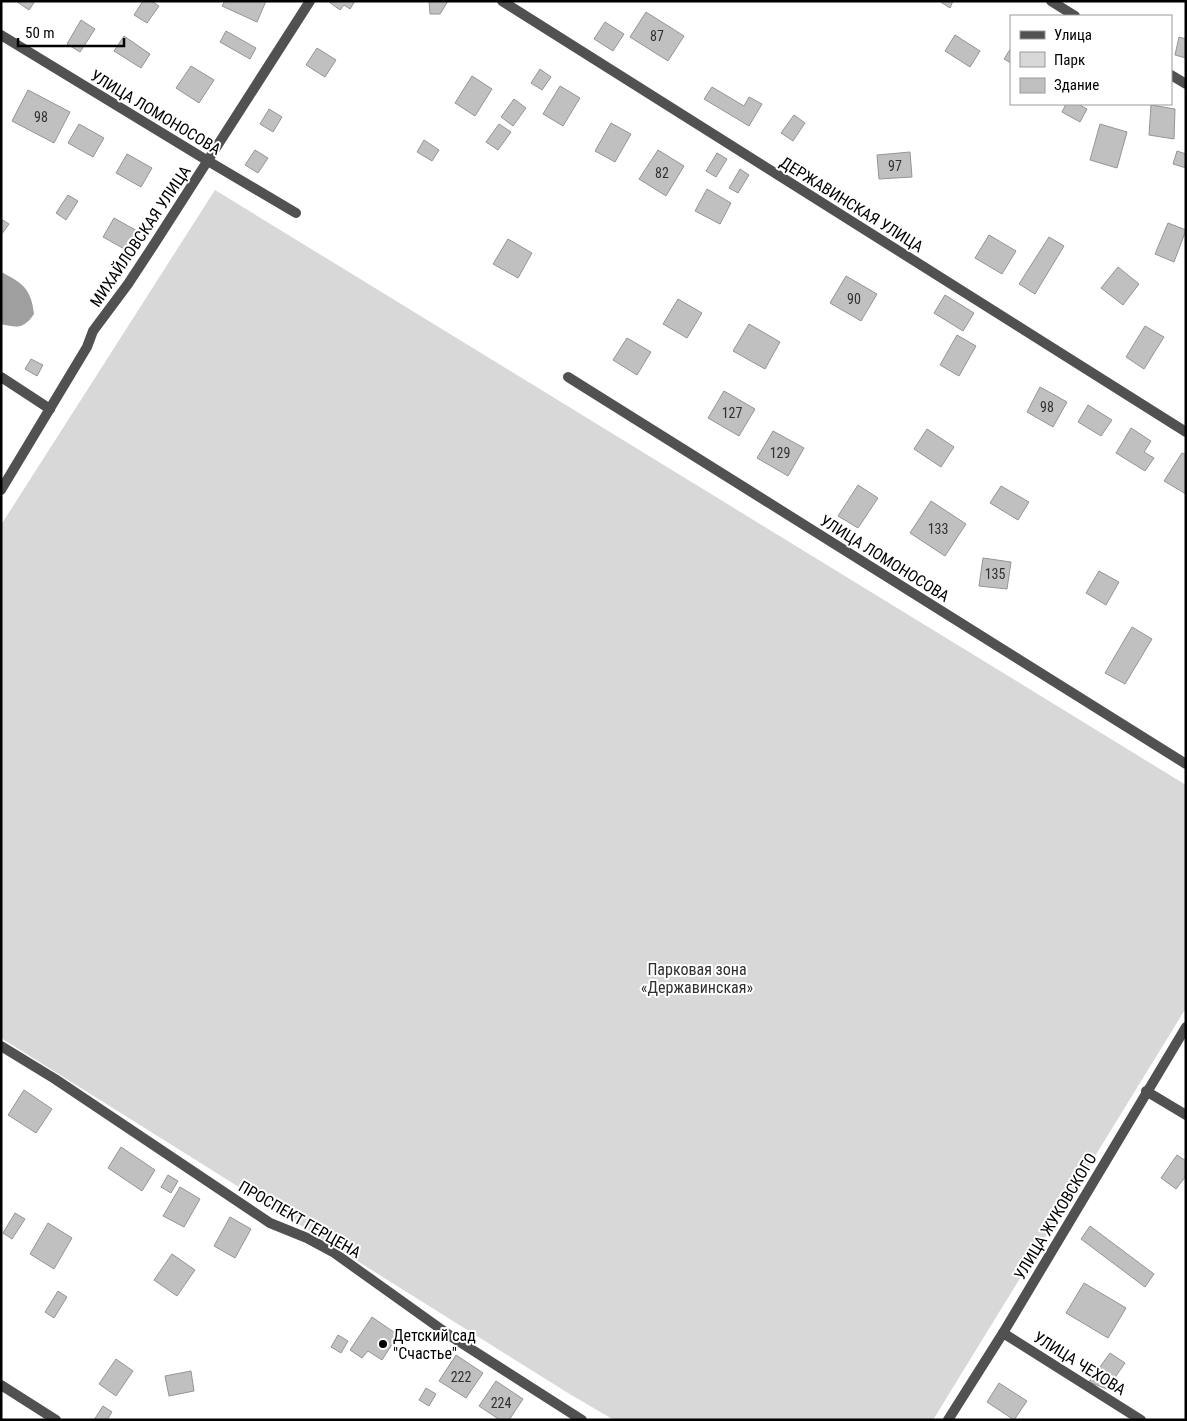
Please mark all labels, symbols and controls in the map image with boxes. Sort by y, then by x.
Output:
scale bar [18,15,124,47]
legend [1010,15,1172,105]
text: 50 m [25,24,55,42]
text: Улица [1054,26,1092,44]
house number: 87 [650,28,664,44]
text: Парк [1054,51,1085,69]
street label: УЛИЦА ЛОМОНОСОВА [87,66,224,159]
text: Здание [1054,76,1099,94]
house number: 98 [34,109,48,125]
street label: ДЕРЖАВИНСКАЯ УЛИЦА [777,153,927,256]
house number: 97 [888,158,902,174]
street label: МИХАЙЛОВСКАЯ УЛИЦА [86,162,195,310]
house number: 82 [655,165,669,181]
house number: 90 [847,291,861,307]
house number: 98 [1040,399,1054,415]
house number: 127 [722,405,742,421]
house number: 129 [770,445,790,461]
street label: УЛИЦА ЛОМОНОСОВА [817,511,953,606]
house number: 133 [928,521,948,537]
house number: 135 [985,566,1005,582]
park label: Парковая зона «Державинская» [641,960,753,997]
street label: УЛИЦА ЖУКОВСКОГО [1010,1150,1101,1283]
street label: ПРОСПЕКТ ГЕРЦЕНА [235,1177,364,1262]
place label: Детский сад "Счастье" [393,1326,476,1363]
street label: УЛИЦА ЧЕХОВА [1030,1328,1129,1399]
marker: Детский сад "Счастье" [377,1338,389,1350]
house number: 222 [451,1369,471,1385]
house number: 224 [491,1395,511,1411]

